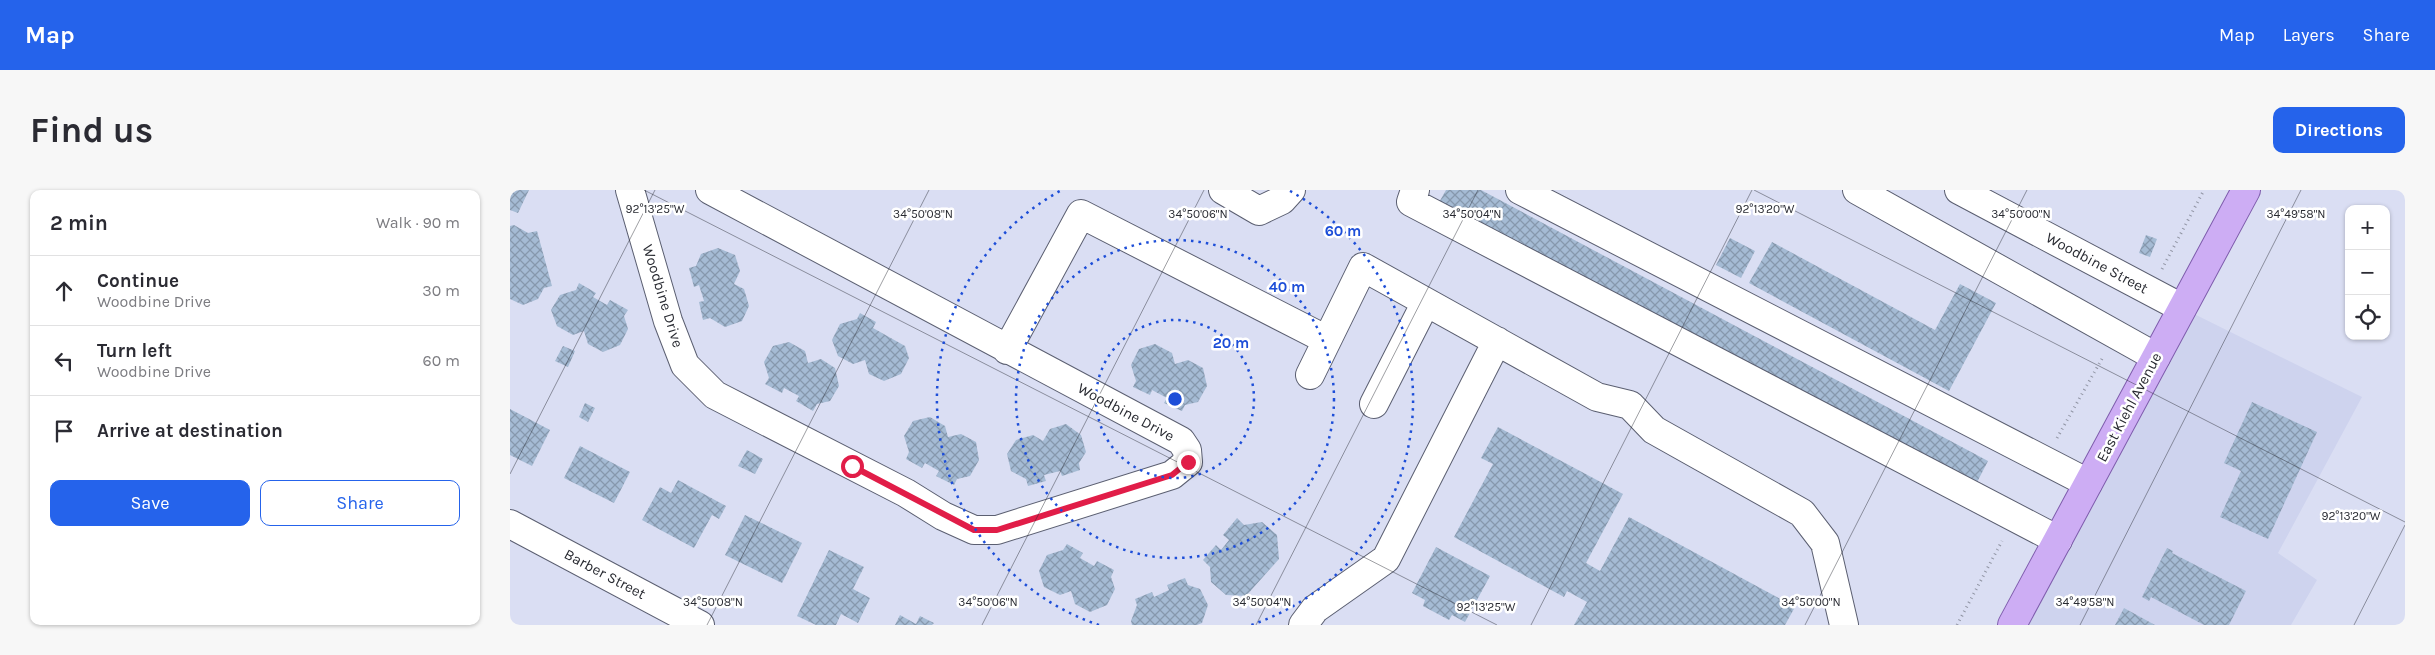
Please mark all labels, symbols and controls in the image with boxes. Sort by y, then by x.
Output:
text: Map [25,21,75,49]
text: Map [2219,24,2255,46]
text: Layers [2283,24,2335,46]
text: Share [2363,24,2410,46]
button: Directions [2273,107,2405,153]
text: Find us [30,110,153,151]
text: 92°13'25"W [626,202,685,216]
text: 92°13'20"W [1735,202,1795,216]
map controls [2345,205,2390,340]
button: + [2345,205,2390,250]
text: 34°50'08"N [893,207,953,221]
text: 34°50'06"N [1168,207,1228,221]
text: 34°50'04"N [1442,207,1502,221]
text: 34°50'00"N [1991,207,2051,221]
text: 34°49'58"N [2266,207,2326,221]
text: 2 min [50,211,108,235]
text: Walk · 90 m [376,213,460,232]
text: 60 m [1325,222,1361,240]
street label: Woodbine Street [2043,229,2151,298]
street label: Woodbine Drive [639,242,687,350]
button: − [2345,250,2390,295]
text: Continue [97,270,179,292]
icon: ahead [50,277,78,305]
text: 40 m [1269,278,1305,296]
text: 30 m [422,281,460,300]
text: Woodbine Drive [97,292,211,311]
button: locate [2345,295,2390,340]
text: 20 m [1213,334,1249,352]
text: Turn left [97,340,172,362]
icon: left [50,347,78,375]
street label: East Kiehl Avenue [2093,349,2165,465]
text: 60 m [423,351,460,370]
text: Woodbine Drive [97,362,211,381]
street label: Woodbine Drive [1075,379,1177,445]
centre of rings [1166,390,1184,408]
icon: arrive [50,417,78,445]
text: Arrive at destination [97,420,283,442]
route end [1177,451,1200,474]
route start [841,455,864,478]
button: Save [50,480,250,526]
button: Share [260,480,460,526]
text: 92°13'20"W [2321,509,2381,523]
street label: Barber Street [561,545,649,603]
text: 34°50'08"N [683,595,743,609]
text: 34°50'06"N [958,595,1018,609]
text: 34°50'04"N [1232,595,1292,609]
text: 34°50'00"N [1781,595,1841,609]
text: 34°49'58"N [2055,595,2115,609]
text: 92°13'25"W [1457,600,1516,614]

